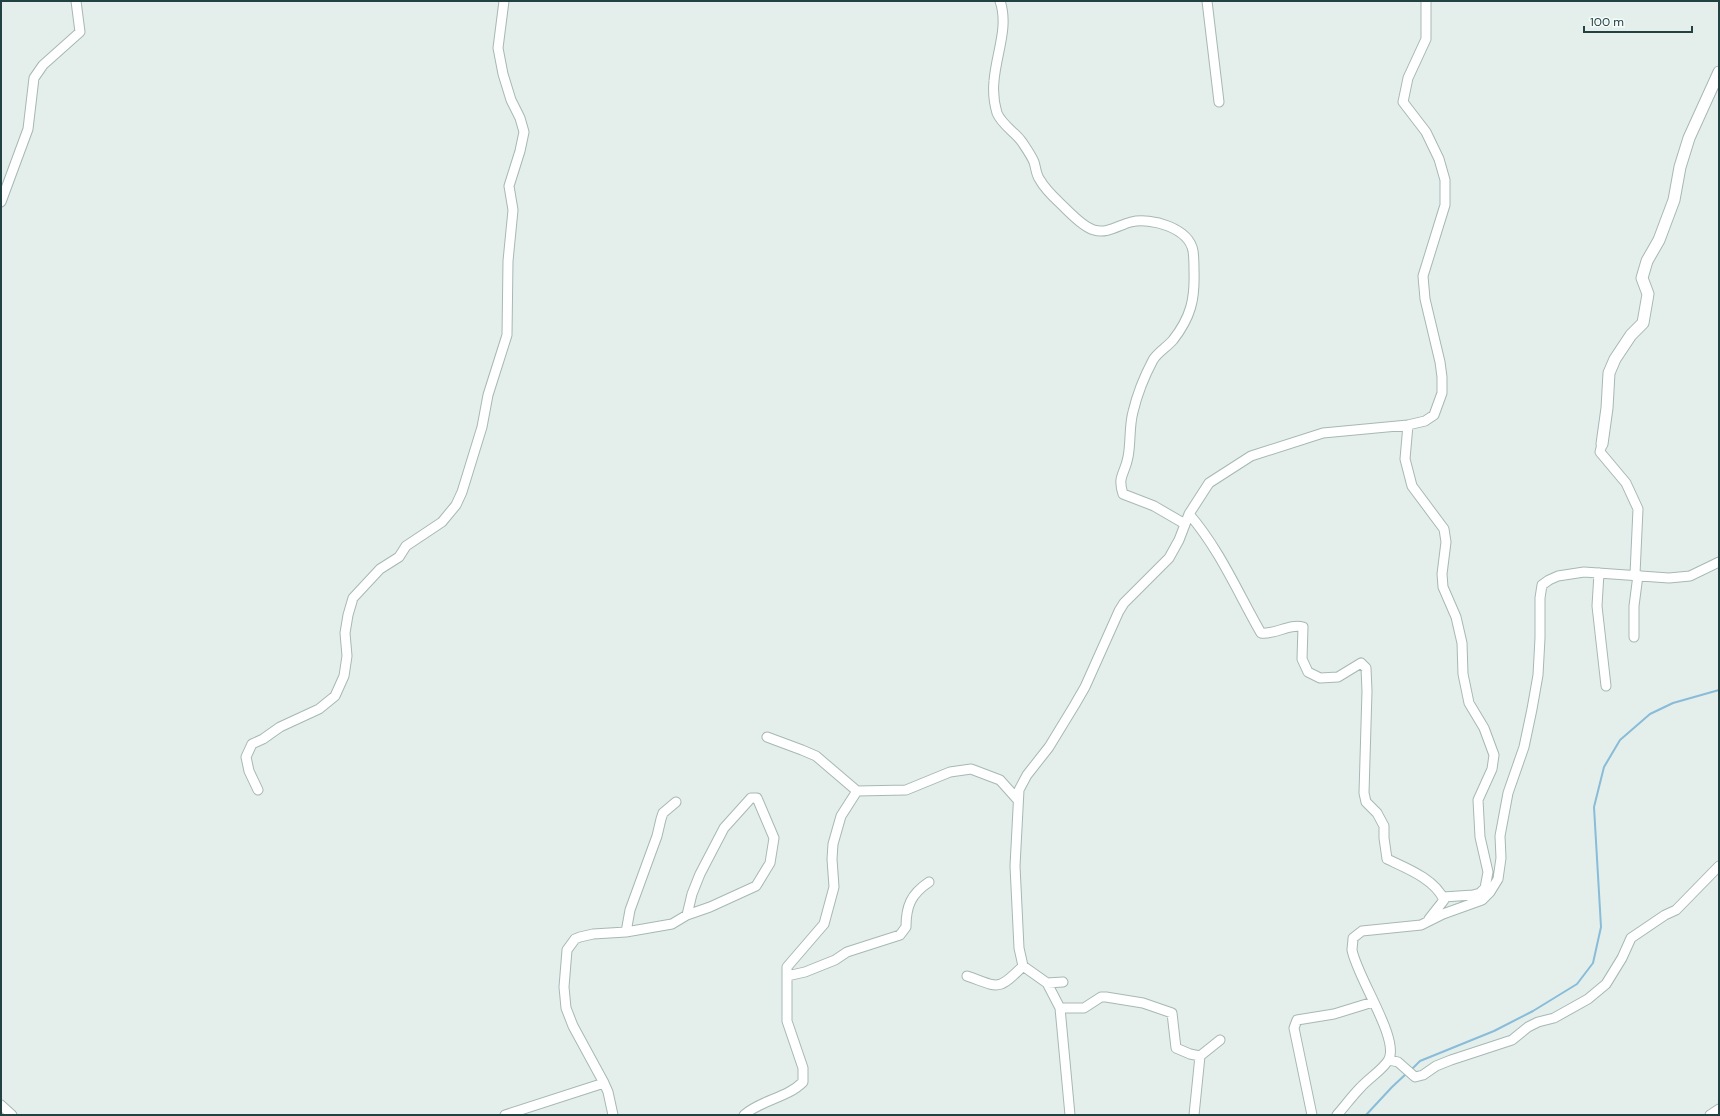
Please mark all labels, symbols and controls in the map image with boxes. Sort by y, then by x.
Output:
scale bar [1584,8,1692,34]
text: 100 m [1590,14,1624,30]

